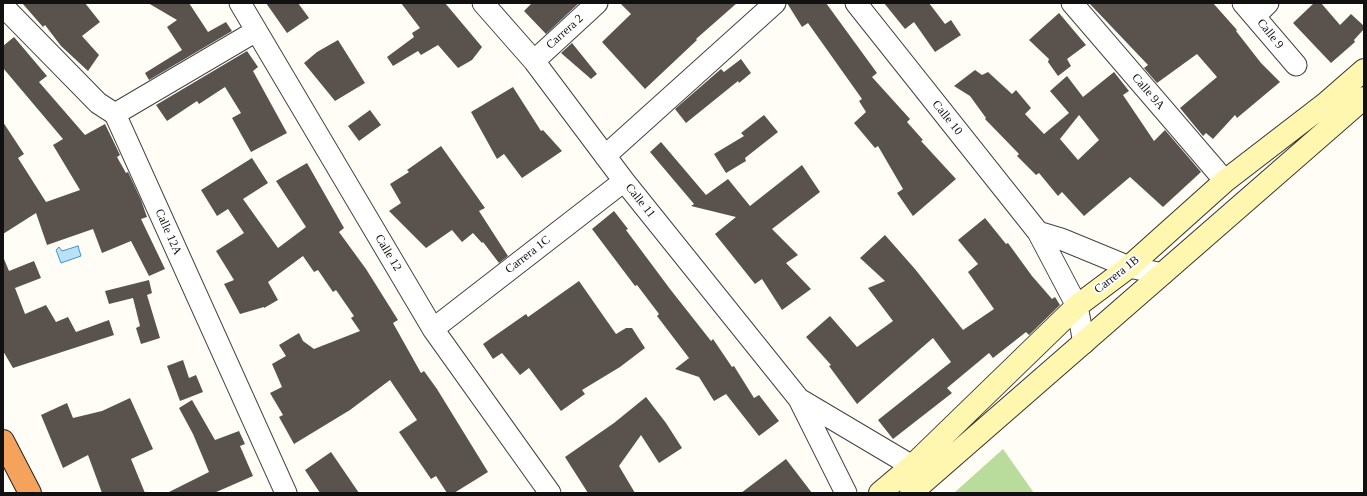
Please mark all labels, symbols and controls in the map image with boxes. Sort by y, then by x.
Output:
street label: Carrera 2 [543,12,587,52]
street label: Calle 9 [1254,16,1286,52]
street label: Calle 9A [1128,71,1168,113]
street label: Calle 10 [929,98,965,138]
street label: Calle 11 [622,181,658,221]
street label: Calle 12A [151,207,185,257]
street label: Calle 12 [371,232,405,274]
street label: Carrera 1C [503,233,553,277]
street label: Carrera 1B [1092,253,1142,297]

